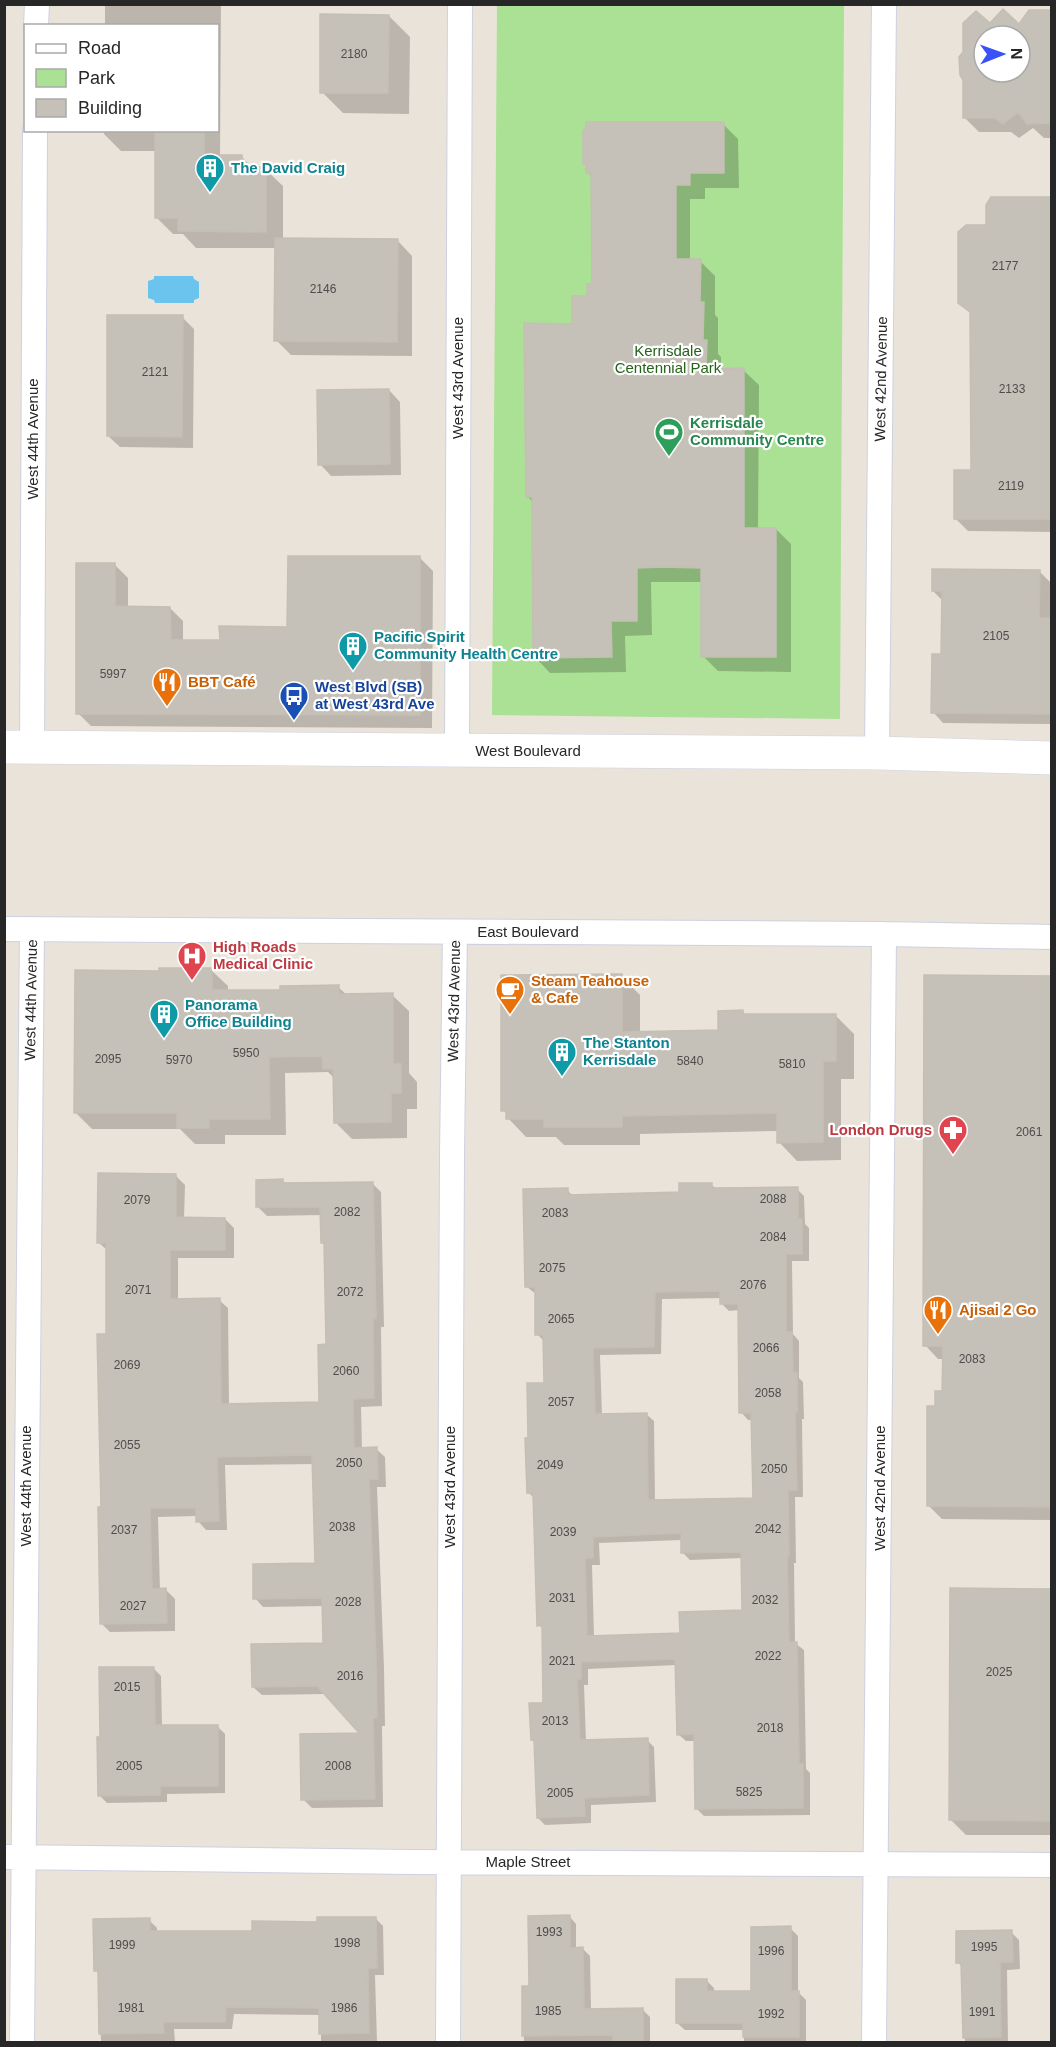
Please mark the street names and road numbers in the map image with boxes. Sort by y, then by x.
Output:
street label: West 42nd Avenue [871,316,890,442]
street label: West 43rd Avenue [449,317,466,439]
street label: West 44th Avenue [24,378,41,500]
street label: West Boulevard [475,742,581,759]
street label: East Boulevard [477,923,579,940]
street label: West 44th Avenue [21,939,40,1061]
street label: West 43rd Avenue [444,940,463,1062]
street label: West 44th Avenue [17,1425,34,1547]
street label: West 42nd Avenue [871,1425,888,1551]
street label: West 43rd Avenue [441,1426,458,1548]
street label: Maple Street [485,1853,571,1870]

